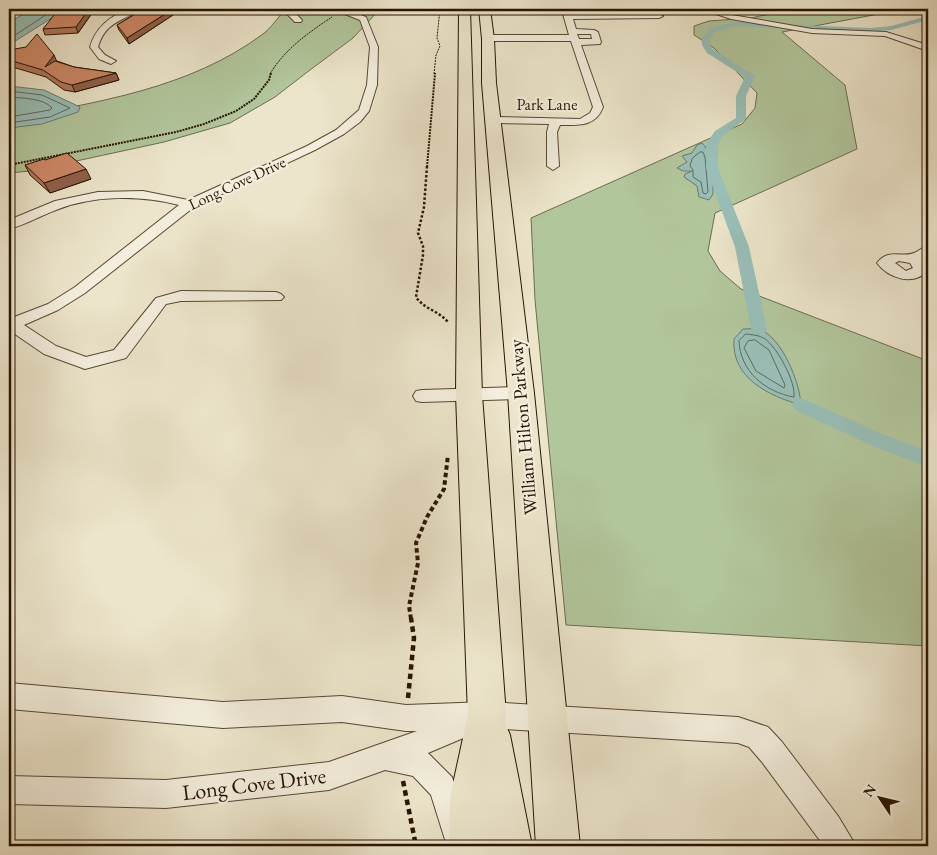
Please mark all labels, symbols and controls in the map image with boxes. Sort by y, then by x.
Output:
street label: Park Lane [517,94,577,115]
street label: Long Cove Drive [185,151,289,215]
street label: William Hilton Parkway [503,337,543,516]
street label: Long Cove Drive [180,761,328,807]
north arrow [854,772,904,822]
text: N [859,780,880,800]

